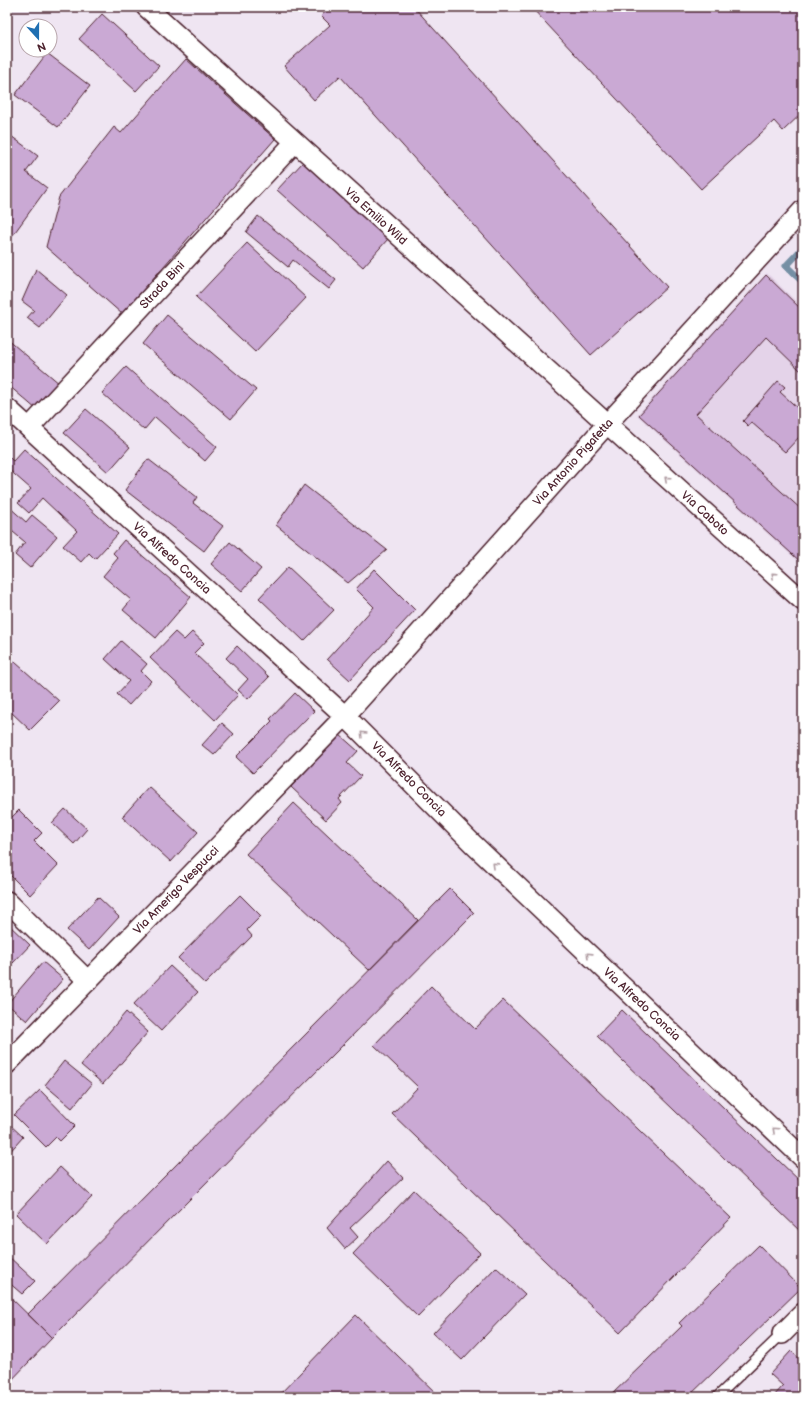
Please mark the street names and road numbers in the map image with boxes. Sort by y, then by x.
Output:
street label: Via Emilio Wild [341,184,410,248]
street label: Strada Bini [137,258,188,312]
street label: Via Antonio Pigafetta [530,415,617,509]
street label: Via Caboto [678,488,732,539]
street label: Via Alfredo Concia [129,519,214,598]
street label: Via Alfredo Concia [368,739,450,820]
street label: Via Amerigo Vespucci [130,843,223,938]
street label: Via Alfredo Concia [600,965,684,1044]

